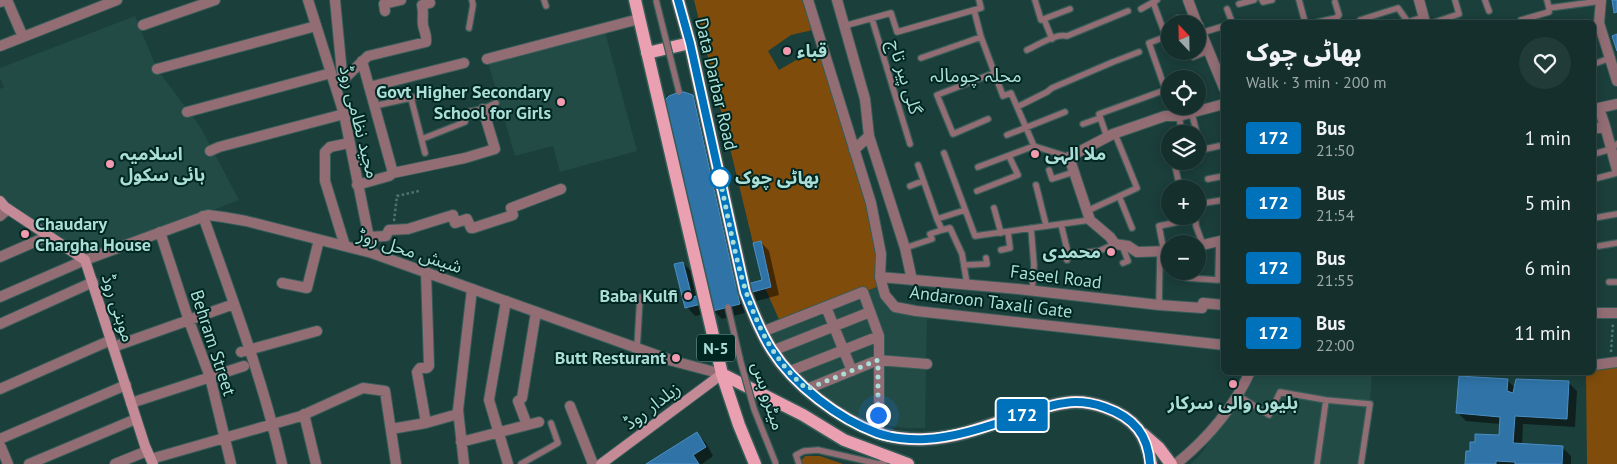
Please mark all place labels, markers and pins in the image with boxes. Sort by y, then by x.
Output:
place label: قباء [797,39,827,62]
marker: قباء [781,45,793,57]
place label: Govt Higher Secondary School for Girls [376,80,551,124]
marker: Govt Higher Secondary School for Girls [555,96,567,108]
place label: اسلامیہ ہائی سکول [120,142,205,186]
place label: ملا الہی [1045,142,1106,165]
marker: ملا الہی [1029,148,1041,160]
marker: اسلامیہ ہائی سکول [104,158,116,170]
place label: بھاٹی چوک [735,166,819,190]
marker: بھاٹی چوک [709,167,731,189]
place label: Chaudary Chargha House [35,212,151,256]
marker: Chaudary Chargha House [19,228,31,240]
place label: محمدی [1042,240,1101,263]
marker: محمدی [1105,246,1117,258]
place label: Baba Kulfi [600,284,678,307]
marker: Baba Kulfi [682,290,694,302]
place label: Butt Resturant [555,346,667,369]
marker: Butt Resturant [670,352,682,364]
marker: بلیوں والی سرکار [1227,378,1239,390]
place label: بلیوں والی سرکار [1167,391,1298,414]

